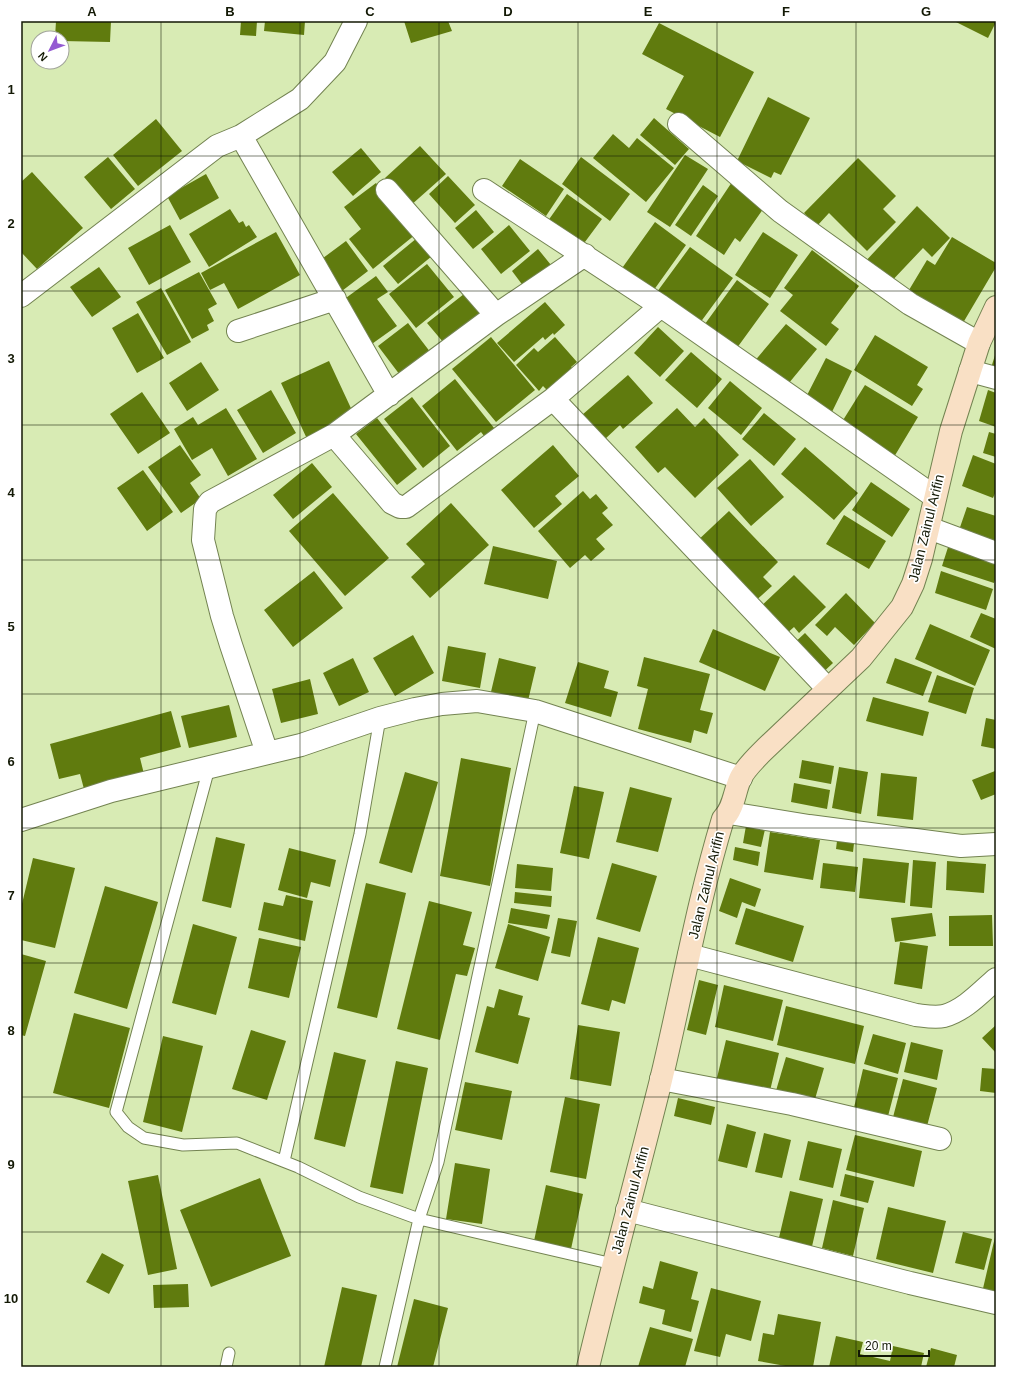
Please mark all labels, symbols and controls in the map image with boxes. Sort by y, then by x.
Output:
text: A [87,4,97,19]
text: B [225,4,235,19]
text: C [365,4,375,19]
text: D [503,4,513,19]
text: E [644,4,653,19]
text: F [782,4,790,19]
text: G [921,4,931,19]
north arrow [30,30,70,70]
text: N [35,50,50,64]
text: 1 [7,82,15,97]
text: 2 [7,216,15,231]
text: 3 [7,351,15,366]
street label: Jalan Zainul Arifin [905,472,947,584]
text: 4 [7,485,15,500]
text: 5 [7,619,15,634]
text: 6 [7,754,15,769]
street label: Jalan Zainul Arifin [685,829,727,941]
text: 7 [7,888,15,903]
text: 8 [7,1023,15,1038]
street label: Jalan Zainul Arifin [608,1145,652,1255]
text: 9 [7,1157,15,1172]
text: 10 [4,1291,18,1306]
scale bar [859,1332,929,1358]
text: 20 m [865,1339,892,1353]

